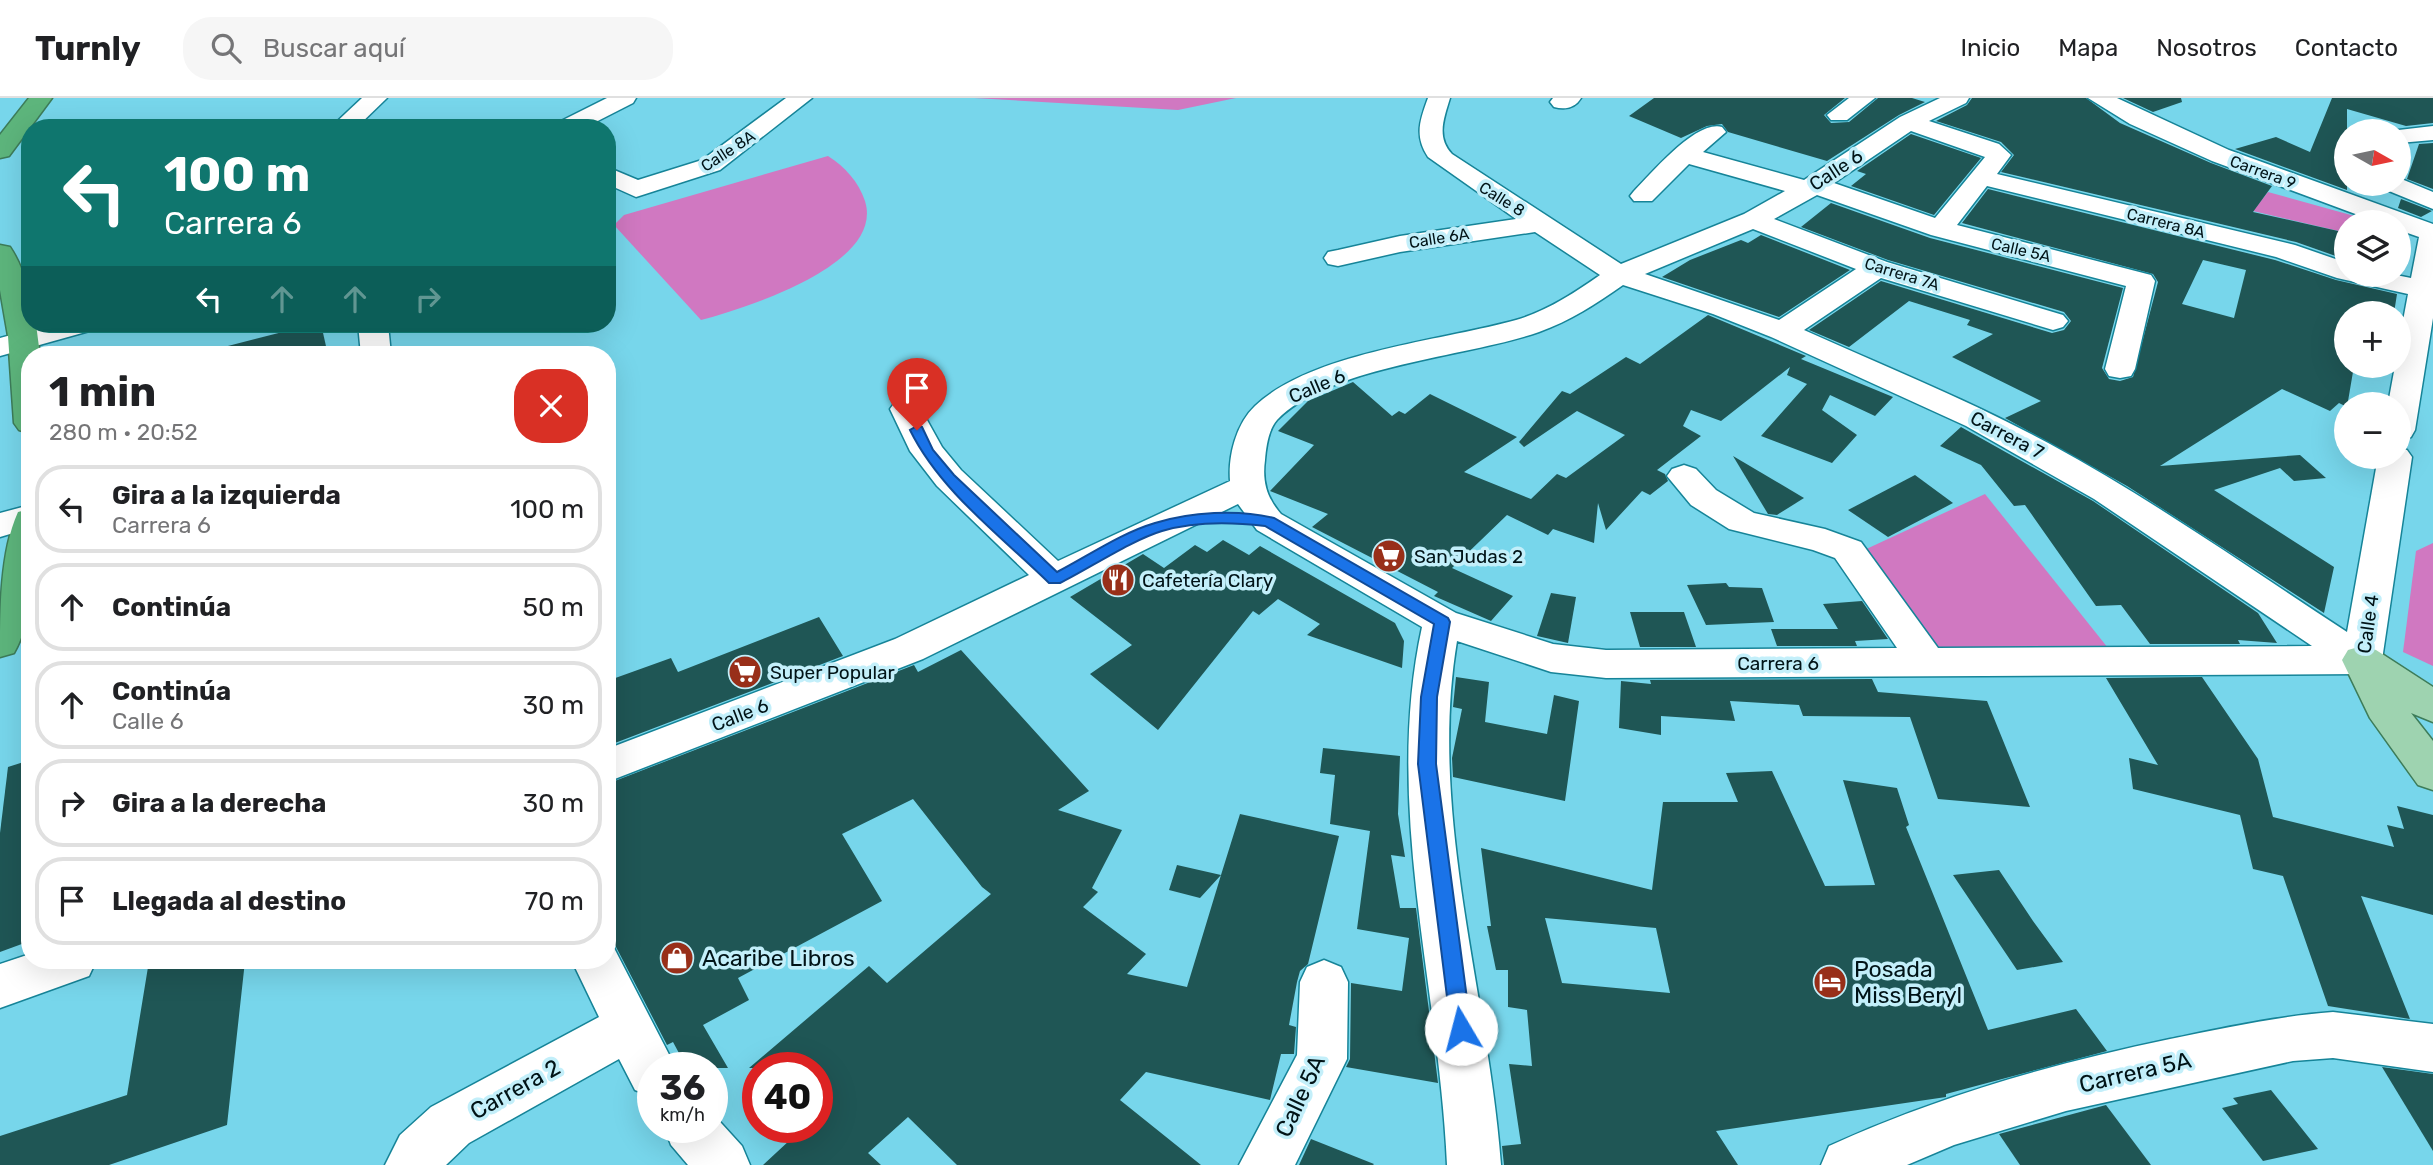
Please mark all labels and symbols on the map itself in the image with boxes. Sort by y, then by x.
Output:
north arrow [2334,119,2412,196]
street label: Calle 8A [697,126,759,176]
street label: Calle 6 [1805,144,1867,196]
street label: Carrera 9 [2227,151,2299,193]
street label: Calle 8 [1476,178,1528,220]
street label: Carrera 8A [2125,204,2207,242]
street label: Calle 6A [1408,224,1471,252]
street label: Calle 5A [1989,234,2053,266]
street label: Carrera 7A [1862,254,1942,294]
pin [887,358,947,430]
street label: Calle 6 [1285,364,1349,408]
street label: Carrera 7 [1966,406,2048,464]
supermarket icon: San Judas 2 [1370,537,1408,575]
place label: San Judas 2 [1414,545,1523,568]
restaurant icon: Cafetería Clary [1099,561,1137,599]
place label: Cafetería Clary [1142,569,1273,592]
street label: Calle 4 [2352,593,2384,655]
street label: Carrera 6 [1737,652,1819,675]
supermarket icon: Super Popular [726,653,764,691]
place label: Super Popular [770,661,896,684]
street label: Calle 6 [708,694,772,736]
shop icon: Acaribe Libros [658,939,696,977]
place label: Acaribe Libros [702,944,855,972]
place label: Posada Miss Beryl [1854,955,1962,1009]
hotel icon: Posada Miss Beryl [1811,963,1849,1001]
position arrow [1424,992,1498,1066]
street label: Carrera 5A [2076,1046,2194,1098]
street label: Calle 5A [1269,1051,1331,1141]
speed limit sign: 40 [742,1052,833,1143]
street label: Carrera 2 [465,1053,565,1125]

